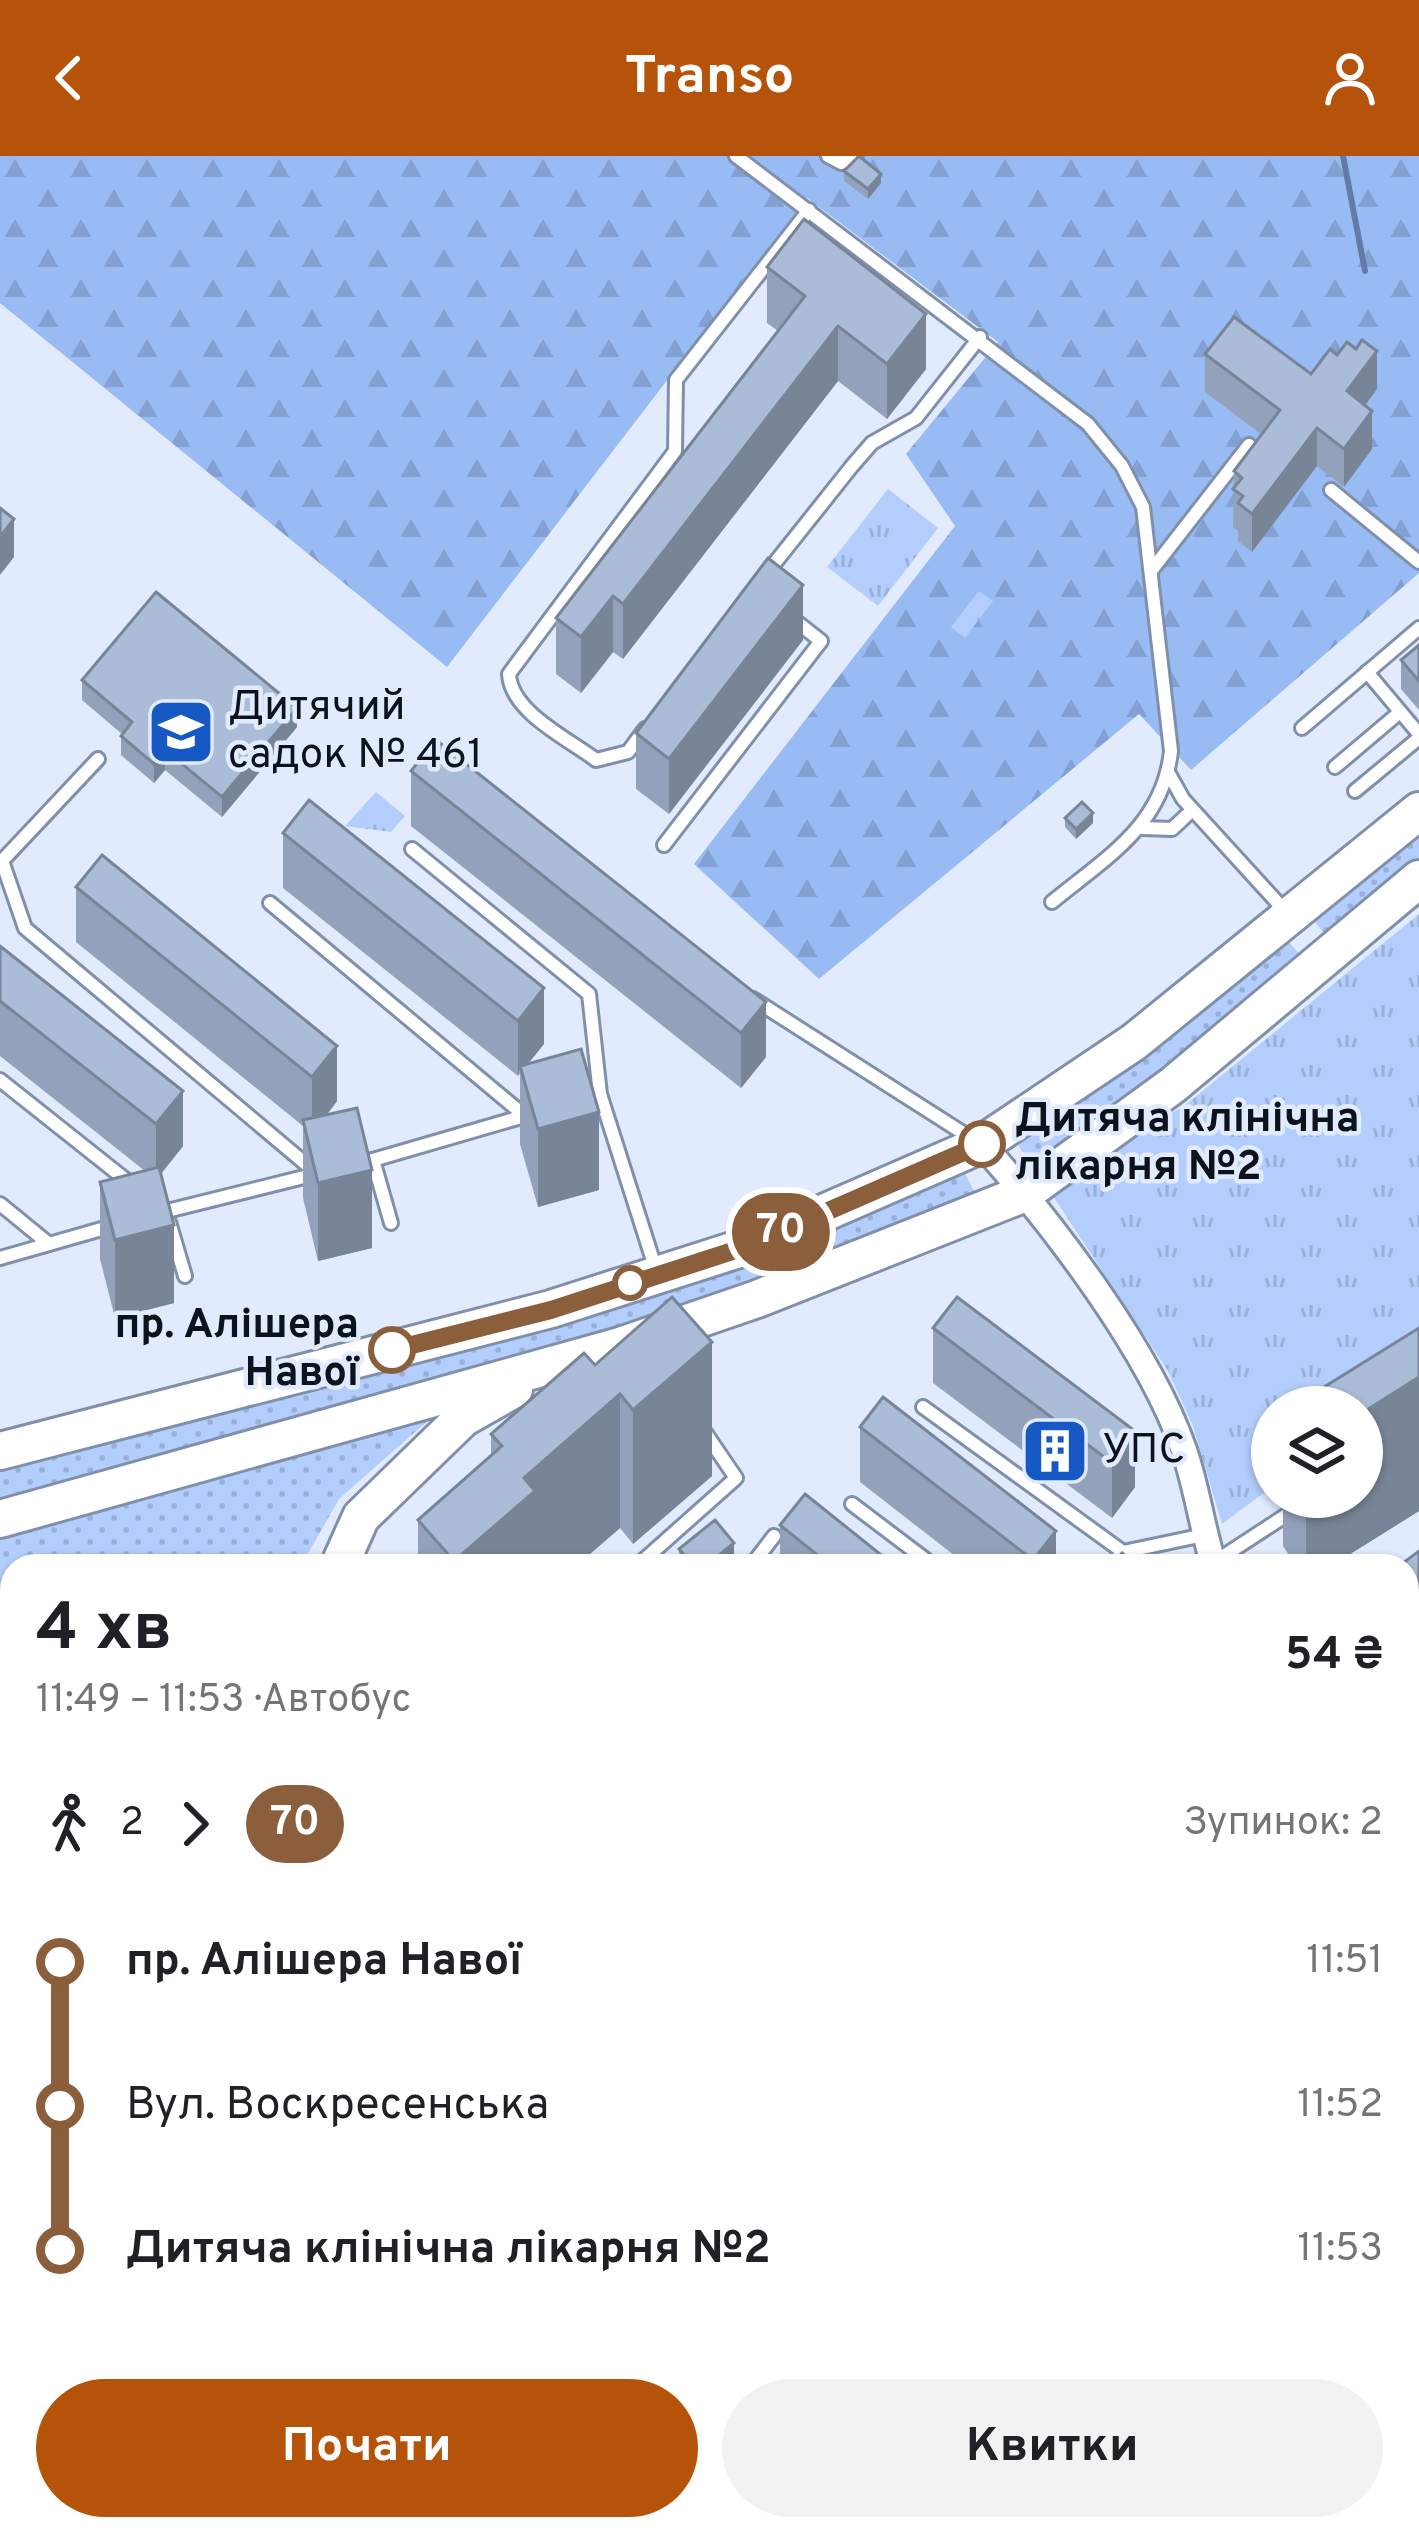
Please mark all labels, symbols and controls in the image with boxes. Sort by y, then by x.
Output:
text: Transo [625,44,794,113]
icon: back [36,45,102,111]
icon: person [1317,45,1383,111]
place label: Дитячий садок № 461 [228,682,483,783]
school or university icon: Дитячий садок № 461 [146,697,216,767]
place label: Дитяча клінічна лікарня №2 [1015,1094,1360,1195]
marker: Дитяча клінічна лікарня №2 [960,1122,1004,1166]
line badge: 70 [727,1193,835,1271]
text: 70 [756,1205,806,1258]
unlabelled marker [614,1267,646,1299]
place label: пр. Алішера Навої [114,1300,360,1401]
marker: пр. Алішера Навої [370,1328,414,1372]
map controls [1251,1386,1383,1518]
button: layers [1251,1386,1383,1518]
building icon: УПС [1020,1416,1090,1486]
place label: УПС [1102,1425,1186,1478]
text: 4 хв [36,1590,172,1673]
text: 54 ₴ [1285,1628,1383,1685]
text: 11:49 – 11:53 · Автобус [36,1677,411,1726]
icon: walk [36,1791,102,1857]
icon: forward [162,1791,228,1857]
text: 70 [270,1797,320,1850]
text: 2 [120,1800,144,1849]
text: Зупинок: 2 [1183,1800,1383,1849]
text: пр. Алішера Навої [126,1934,522,1991]
text: 11:51 [1306,1938,1383,1987]
text: Вул. Воскресенська [126,2078,549,2135]
text: 11:52 [1297,2082,1383,2131]
text: Дитяча клінічна лікарня №2 [126,2222,771,2279]
text: 11:53 [1297,2226,1383,2275]
button: Почати [36,2379,698,2517]
button: Квитки [722,2379,1383,2517]

